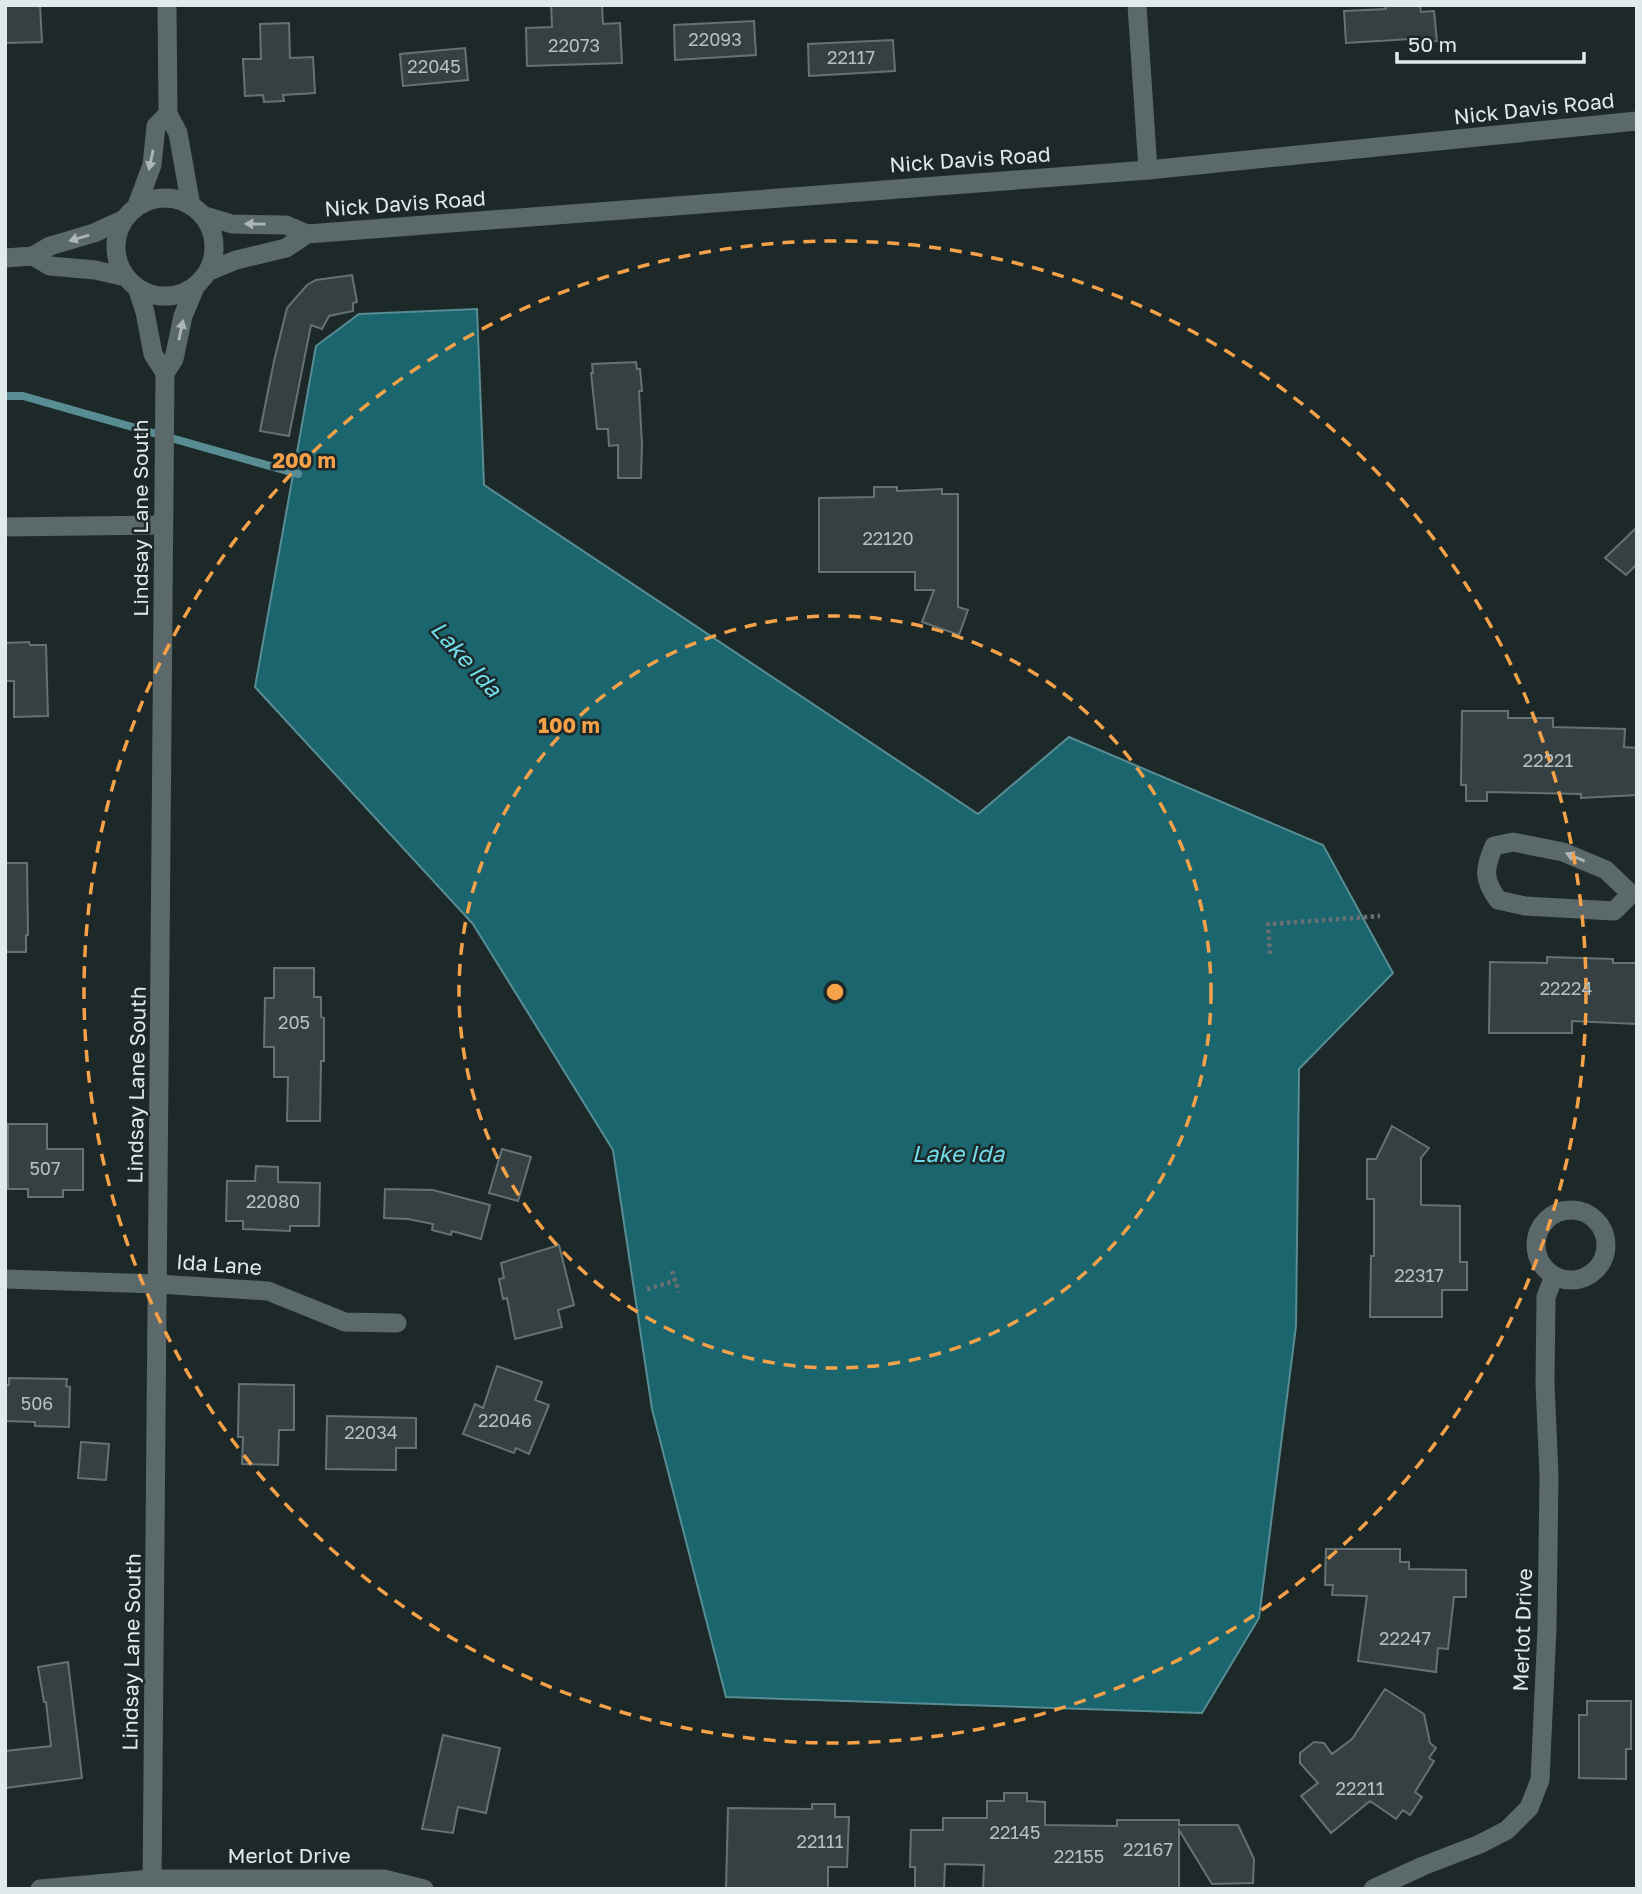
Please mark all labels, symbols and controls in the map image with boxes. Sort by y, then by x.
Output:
scale bar [1397,21,1584,65]
house number: 22093 [688,28,742,50]
text: 50 m [1408,31,1457,57]
house number: 22073 [548,34,600,56]
house number: 22117 [827,46,875,68]
house number: 22045 [407,55,461,77]
street label: Nick Davis Road [1452,87,1616,129]
street label: Nick Davis Road [888,140,1051,178]
one-way arrow [146,149,157,171]
street label: Nick Davis Road [323,184,486,222]
one-way arrow [243,219,265,230]
one-way arrow [68,233,89,243]
one-way arrow [175,319,186,341]
street label: Lindsay Lane South [127,419,153,617]
text: 200 m [272,447,336,473]
house number: 22120 [862,527,914,549]
water label: Lake Ida [425,615,509,703]
text: 100 m [538,712,600,738]
house number: 22221 [1523,749,1574,771]
one-way arrow [1565,852,1586,863]
house number: 22224 [1540,977,1592,999]
centre of rings [823,980,847,1004]
street label: Lindsay Lane South [121,986,151,1184]
house number: 205 [278,1011,310,1033]
water label: Lake Ida [912,1139,1005,1167]
house number: 507 [29,1157,61,1179]
house number: 22080 [246,1190,300,1212]
street label: Ida Lane [175,1248,263,1280]
house number: 22317 [1394,1264,1444,1286]
house number: 506 [21,1392,53,1414]
house number: 22046 [478,1409,532,1431]
house number: 22034 [344,1421,398,1443]
street label: Lindsay Lane South [116,1553,146,1751]
street label: Merlot Drive [1507,1568,1537,1692]
house number: 22247 [1379,1627,1431,1649]
house number: 22211 [1336,1777,1385,1799]
house number: 22145 [989,1821,1041,1843]
house number: 22111 [796,1830,844,1852]
house number: 22167 [1123,1838,1173,1860]
street label: Merlot Drive [227,1842,351,1868]
house number: 22155 [1054,1845,1104,1867]

